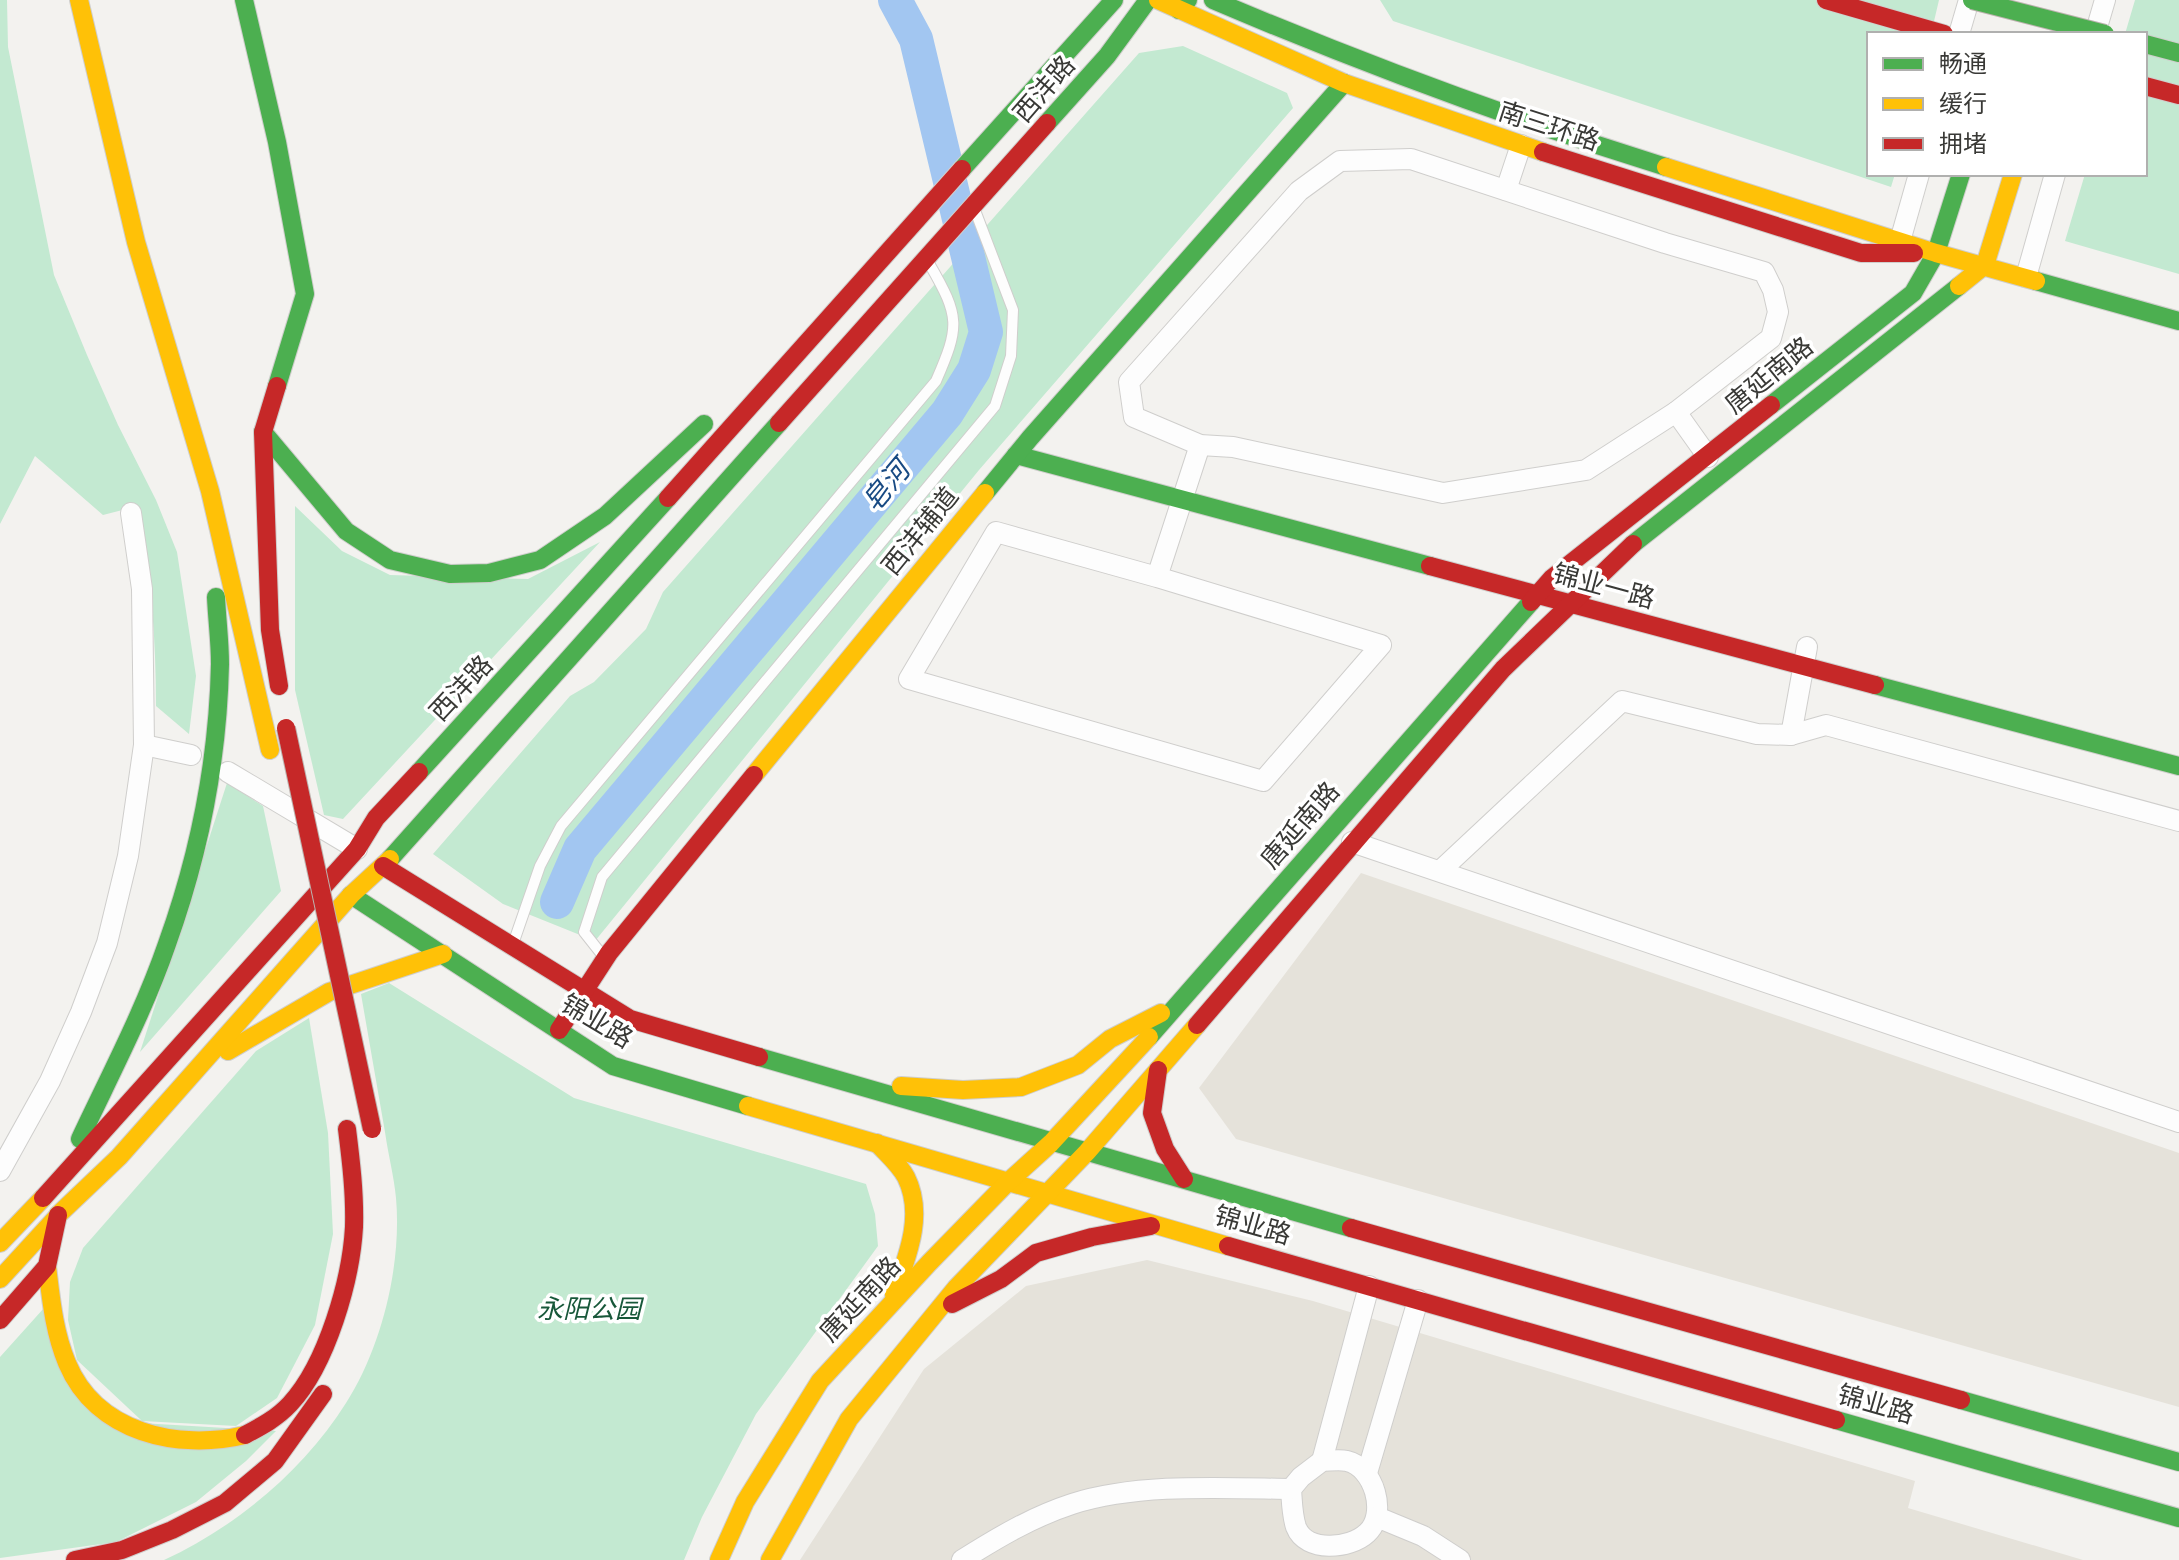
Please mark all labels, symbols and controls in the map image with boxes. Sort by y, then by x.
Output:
legend [1867,32,2147,176]
street label: 西沣路 [1006,49,1082,129]
text: 畅通 [1939,49,1987,78]
text: 缓行 [1939,89,1987,118]
street label: 南三环路 [1495,95,1603,157]
text: 拥堵 [1939,129,1987,158]
street label: 唐延南路 [1719,330,1819,420]
water label: 皂河 [855,449,921,519]
street label: 西沣辅道 [875,481,965,581]
street label: 锦业一路 [1550,557,1658,615]
street label: 西沣路 [423,649,499,727]
street label: 唐延南路 [1254,775,1346,875]
street label: 锦业路 [555,987,639,1055]
street label: 锦业路 [1211,1199,1295,1251]
street label: 唐延南路 [813,1250,907,1348]
park label: 永阳公园 [537,1293,645,1325]
street label: 锦业路 [1834,1378,1918,1430]

